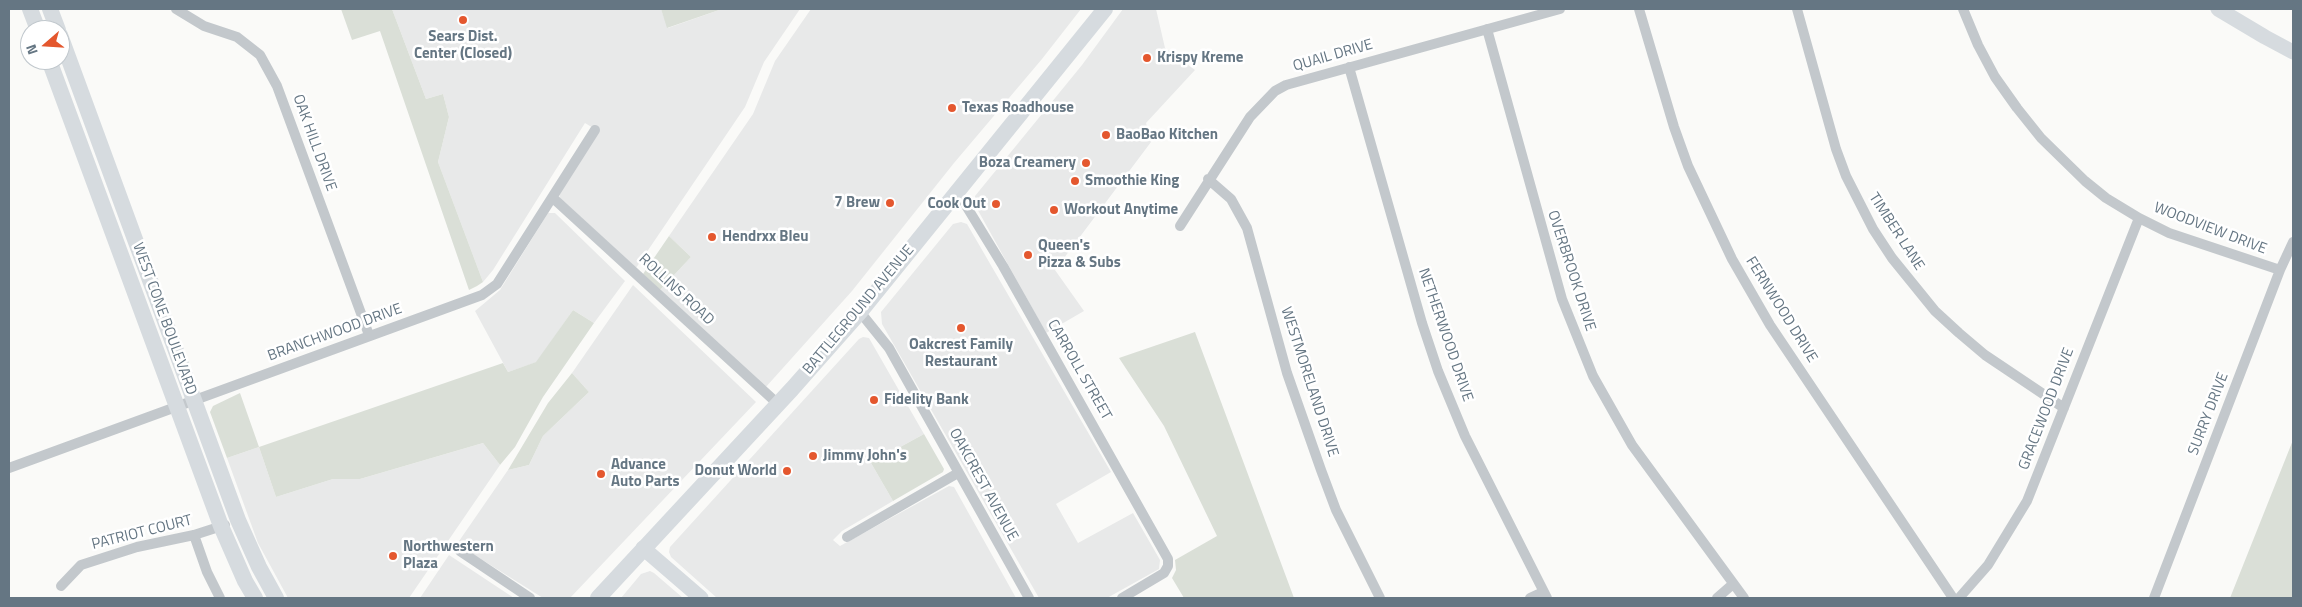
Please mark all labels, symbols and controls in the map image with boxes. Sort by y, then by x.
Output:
marker: Sears Dist. Center (Closed) [457,14,469,26]
north arrow [20,20,70,70]
place label: Sears Dist. Center (Closed) [414,28,512,63]
street label: QUAIL DRIVE [1291,36,1375,76]
text: N [20,42,43,58]
place label: Krispy Kreme [1157,49,1243,67]
marker: Krispy Kreme [1141,52,1153,64]
street label: OAK HILL DRIVE [288,92,340,194]
place label: Texas Roadhouse [962,99,1074,117]
marker: Texas Roadhouse [946,102,958,114]
place label: BaoBao Kitchen [1116,126,1218,144]
marker: BaoBao Kitchen [1100,129,1112,141]
place label: Boza Creamery [979,154,1076,172]
marker: Boza Creamery [1080,157,1092,169]
place label: Smoothie King [1085,172,1179,190]
marker: Smoothie King [1069,175,1081,187]
street label: TIMBER LANE [1864,190,1928,274]
place label: 7 Brew [834,194,880,212]
place label: Cook Out [927,195,986,213]
marker: 7 Brew [884,197,896,209]
marker: Cook Out [990,198,1002,210]
street label: WOODVIEW DRIVE [2151,199,2269,259]
place label: Workout Anytime [1064,201,1178,219]
marker: Workout Anytime [1048,204,1060,216]
street label: OVERBROOK DRIVE [1543,208,1599,334]
place label: Hendrxx Bleu [722,228,808,246]
marker: Hendrxx Bleu [706,231,718,243]
place label: Queen's Pizza & Subs [1038,237,1121,272]
street label: WEST CONE BOULEVARD [128,240,200,398]
street label: BATTLEGROUND AVENUE [800,242,918,378]
marker: Queen's Pizza & Subs [1022,249,1034,261]
street label: ROLLINS ROAD [635,251,717,329]
street label: FERNWOOD DRIVE [1741,254,1821,366]
street label: NETHERWOOD DRIVE [1414,266,1476,404]
street label: BRANCHWOOD DRIVE [265,300,405,366]
street label: WESTMORELAND DRIVE [1276,305,1342,459]
street label: CARROLL STREET [1043,317,1115,423]
marker: Oakcrest Family Restaurant [955,322,967,334]
place label: Oakcrest Family Restaurant [909,336,1013,371]
street label: GRACEWOOD DRIVE [2015,345,2079,473]
street label: SURRY DRIVE [2185,370,2233,458]
place label: Fidelity Bank [884,391,969,409]
marker: Fidelity Bank [868,394,880,406]
street label: OAKCREST AVENUE [945,426,1021,544]
place label: Jimmy John's [823,447,907,465]
marker: Jimmy John's [807,450,819,462]
place label: Advance Auto Parts [611,456,680,491]
place label: Donut World [695,462,777,480]
marker: Donut World [781,465,793,477]
marker: Advance Auto Parts [595,468,607,480]
street label: PATRIOT COURT [90,512,194,554]
place label: Northwestern Plaza [403,538,494,573]
marker: Northwestern Plaza [387,550,399,562]

